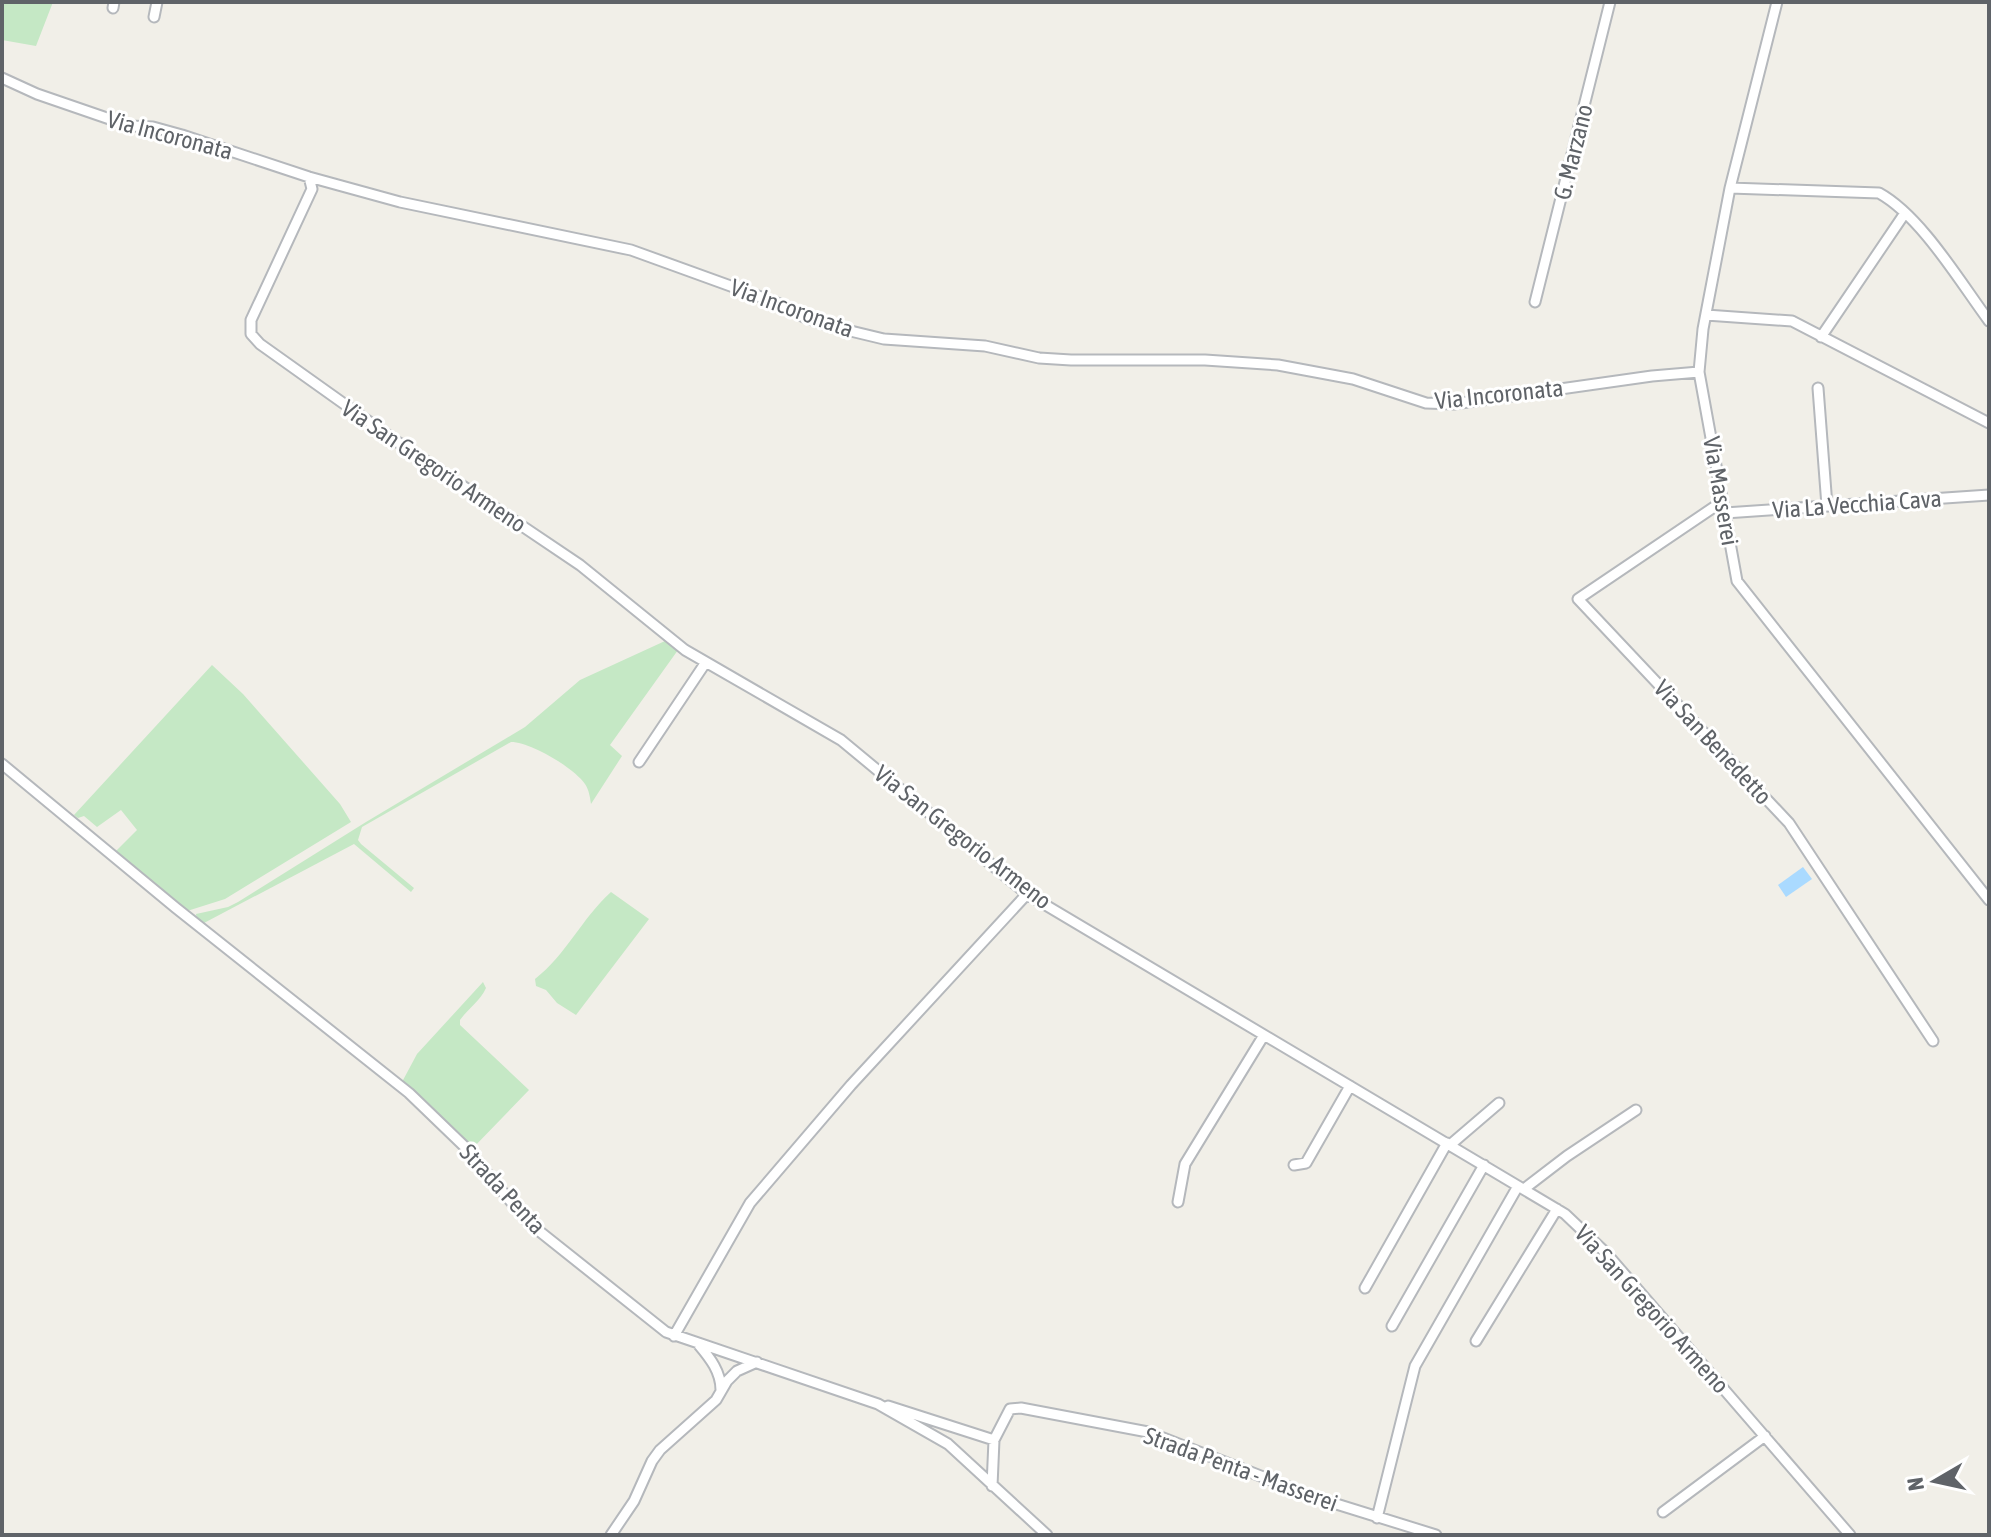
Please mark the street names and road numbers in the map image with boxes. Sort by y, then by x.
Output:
street label: G. Marzano [1548,102,1598,202]
street label: Via Incoronata [104,105,236,165]
street label: Via Incoronata [727,273,857,343]
street label: Via Incoronata [1433,374,1565,414]
street label: Via San Gregorio Armeno [337,394,531,538]
street label: Via Masserei [1698,434,1744,548]
street label: Via La Vecchia Cava [1772,485,1942,523]
street label: Via San Benedetto [1649,674,1777,810]
street label: Via San Gregorio Armeno [869,760,1057,914]
street label: Strada Penta [455,1139,551,1239]
street label: Via San Gregorio Armeno [1569,1219,1735,1399]
street label: Strada Penta - Masserei [1141,1421,1341,1517]

